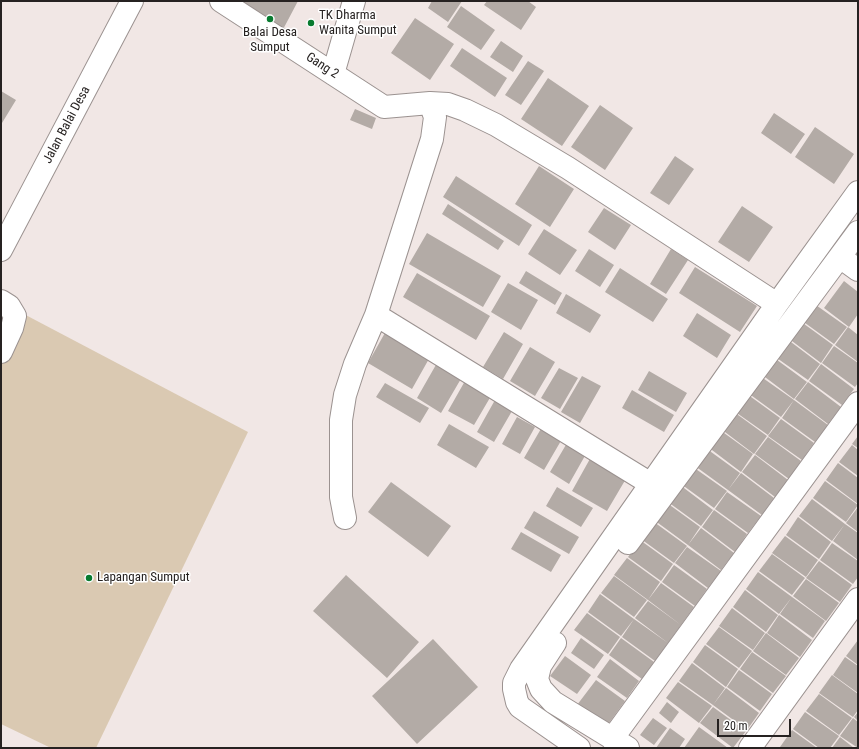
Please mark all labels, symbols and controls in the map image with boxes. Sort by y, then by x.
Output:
place label: TK Dharma Wanita Sumput [319,8,397,39]
marker: Balai Desa Sumput [265,14,275,24]
marker: TK Dharma Wanita Sumput [306,18,316,28]
place label: Balai Desa Sumput [243,25,297,56]
street label: Gang 2 [303,50,341,82]
street label: Jalan Balai Desa [40,84,94,166]
place label: Lapangan Sumput [97,570,190,586]
marker: Lapangan Sumput [84,573,94,583]
scale bar [719,711,793,737]
text: 20 m [724,719,748,733]

